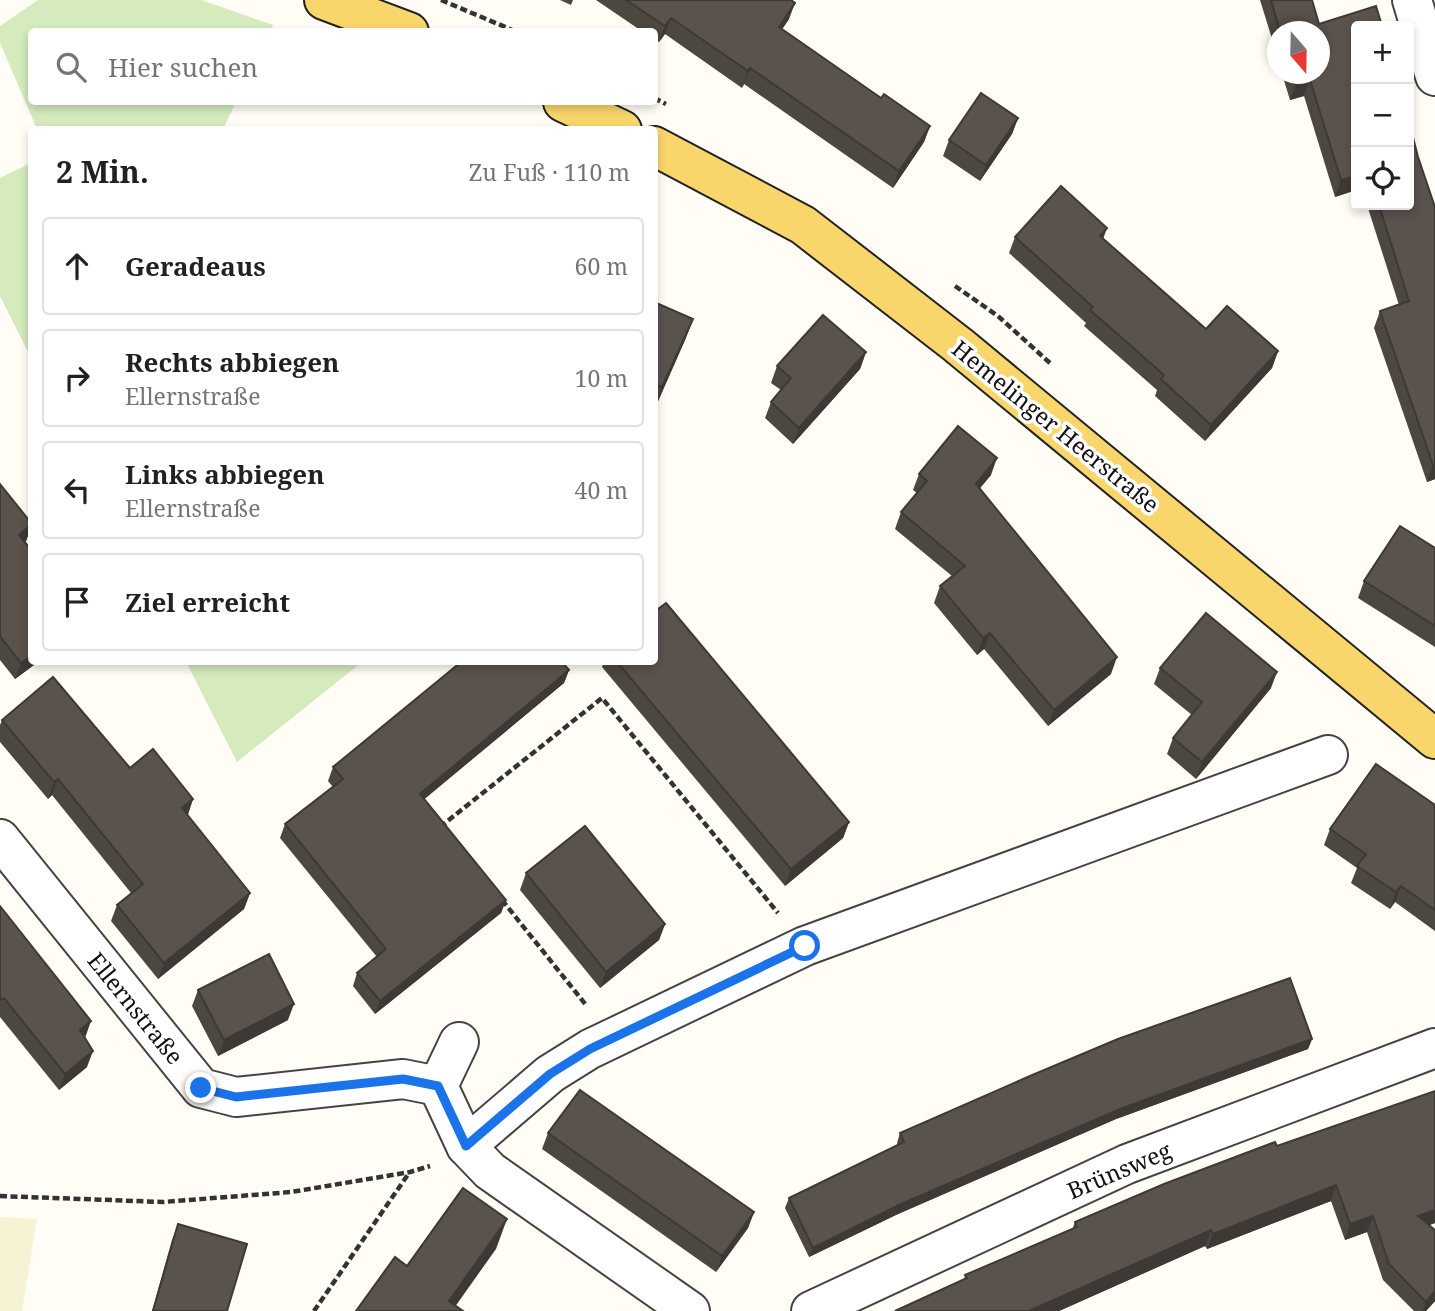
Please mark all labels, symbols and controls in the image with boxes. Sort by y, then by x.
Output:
north arrow [1267,21,1330,84]
map controls [1351,21,1414,210]
button: + [1351,21,1414,84]
search box [28,28,658,105]
icon: search [52,48,90,86]
text: Hier suchen [108,49,258,85]
button: − [1351,84,1414,147]
button: locate [1351,147,1414,210]
text: 2 Min. [56,151,149,192]
text: Zu Fuß · 110 m [469,156,630,188]
icon: ahead [58,247,96,285]
text: Geradeaus [125,248,266,284]
text: 60 m [575,250,628,282]
street label: Hemelinger Heerstraße [946,332,1166,520]
text: Rechts abbiegen [125,344,339,380]
icon: right [58,359,96,397]
text: 10 m [575,362,628,394]
text: Ellernstraße [125,380,261,412]
text: Links abbiegen [125,456,324,492]
icon: left [58,471,96,509]
text: 40 m [575,474,628,506]
text: Ellernstraße [125,492,261,524]
icon: arrive [58,583,96,621]
text: Ziel erreicht [125,584,290,620]
route start [789,930,820,961]
street label: Ellernstraße [81,945,191,1071]
route end [185,1072,216,1103]
street label: Brünsweg [1062,1134,1177,1206]

